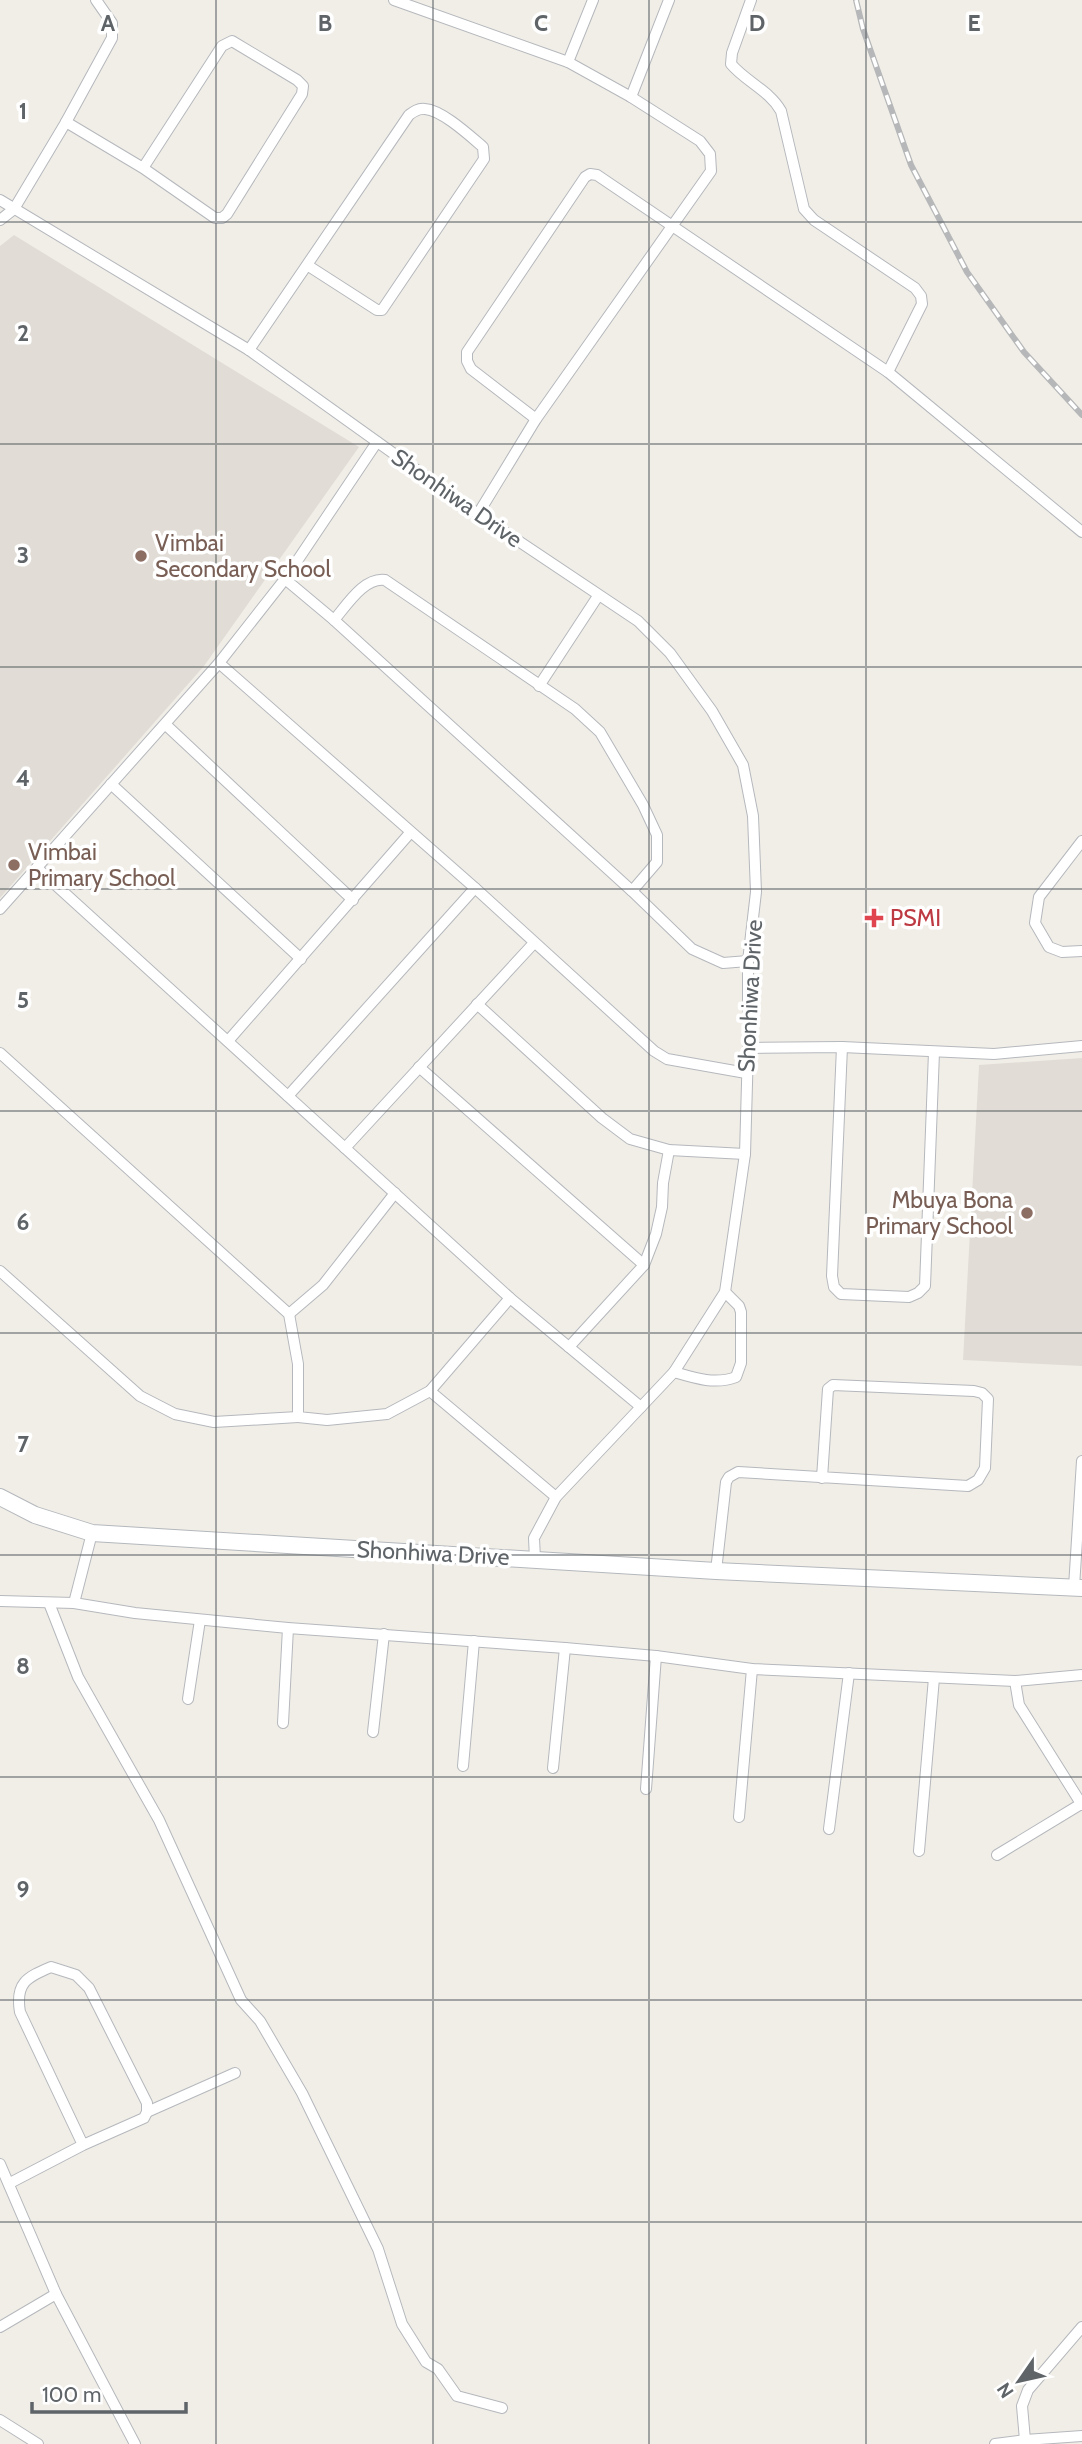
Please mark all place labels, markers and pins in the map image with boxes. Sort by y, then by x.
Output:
place label: Vimbai Secondary School [155,529,331,583]
marker: Vimbai Secondary School [133,548,149,564]
place label: Vimbai Primary School [28,838,176,892]
marker: Vimbai Primary School [6,857,22,873]
place label: PSMI [890,904,941,932]
marker: PSMI [864,908,884,928]
place label: Mbuya Bona Primary School [866,1186,1014,1240]
marker: Mbuya Bona Primary School [1019,1205,1035,1221]

